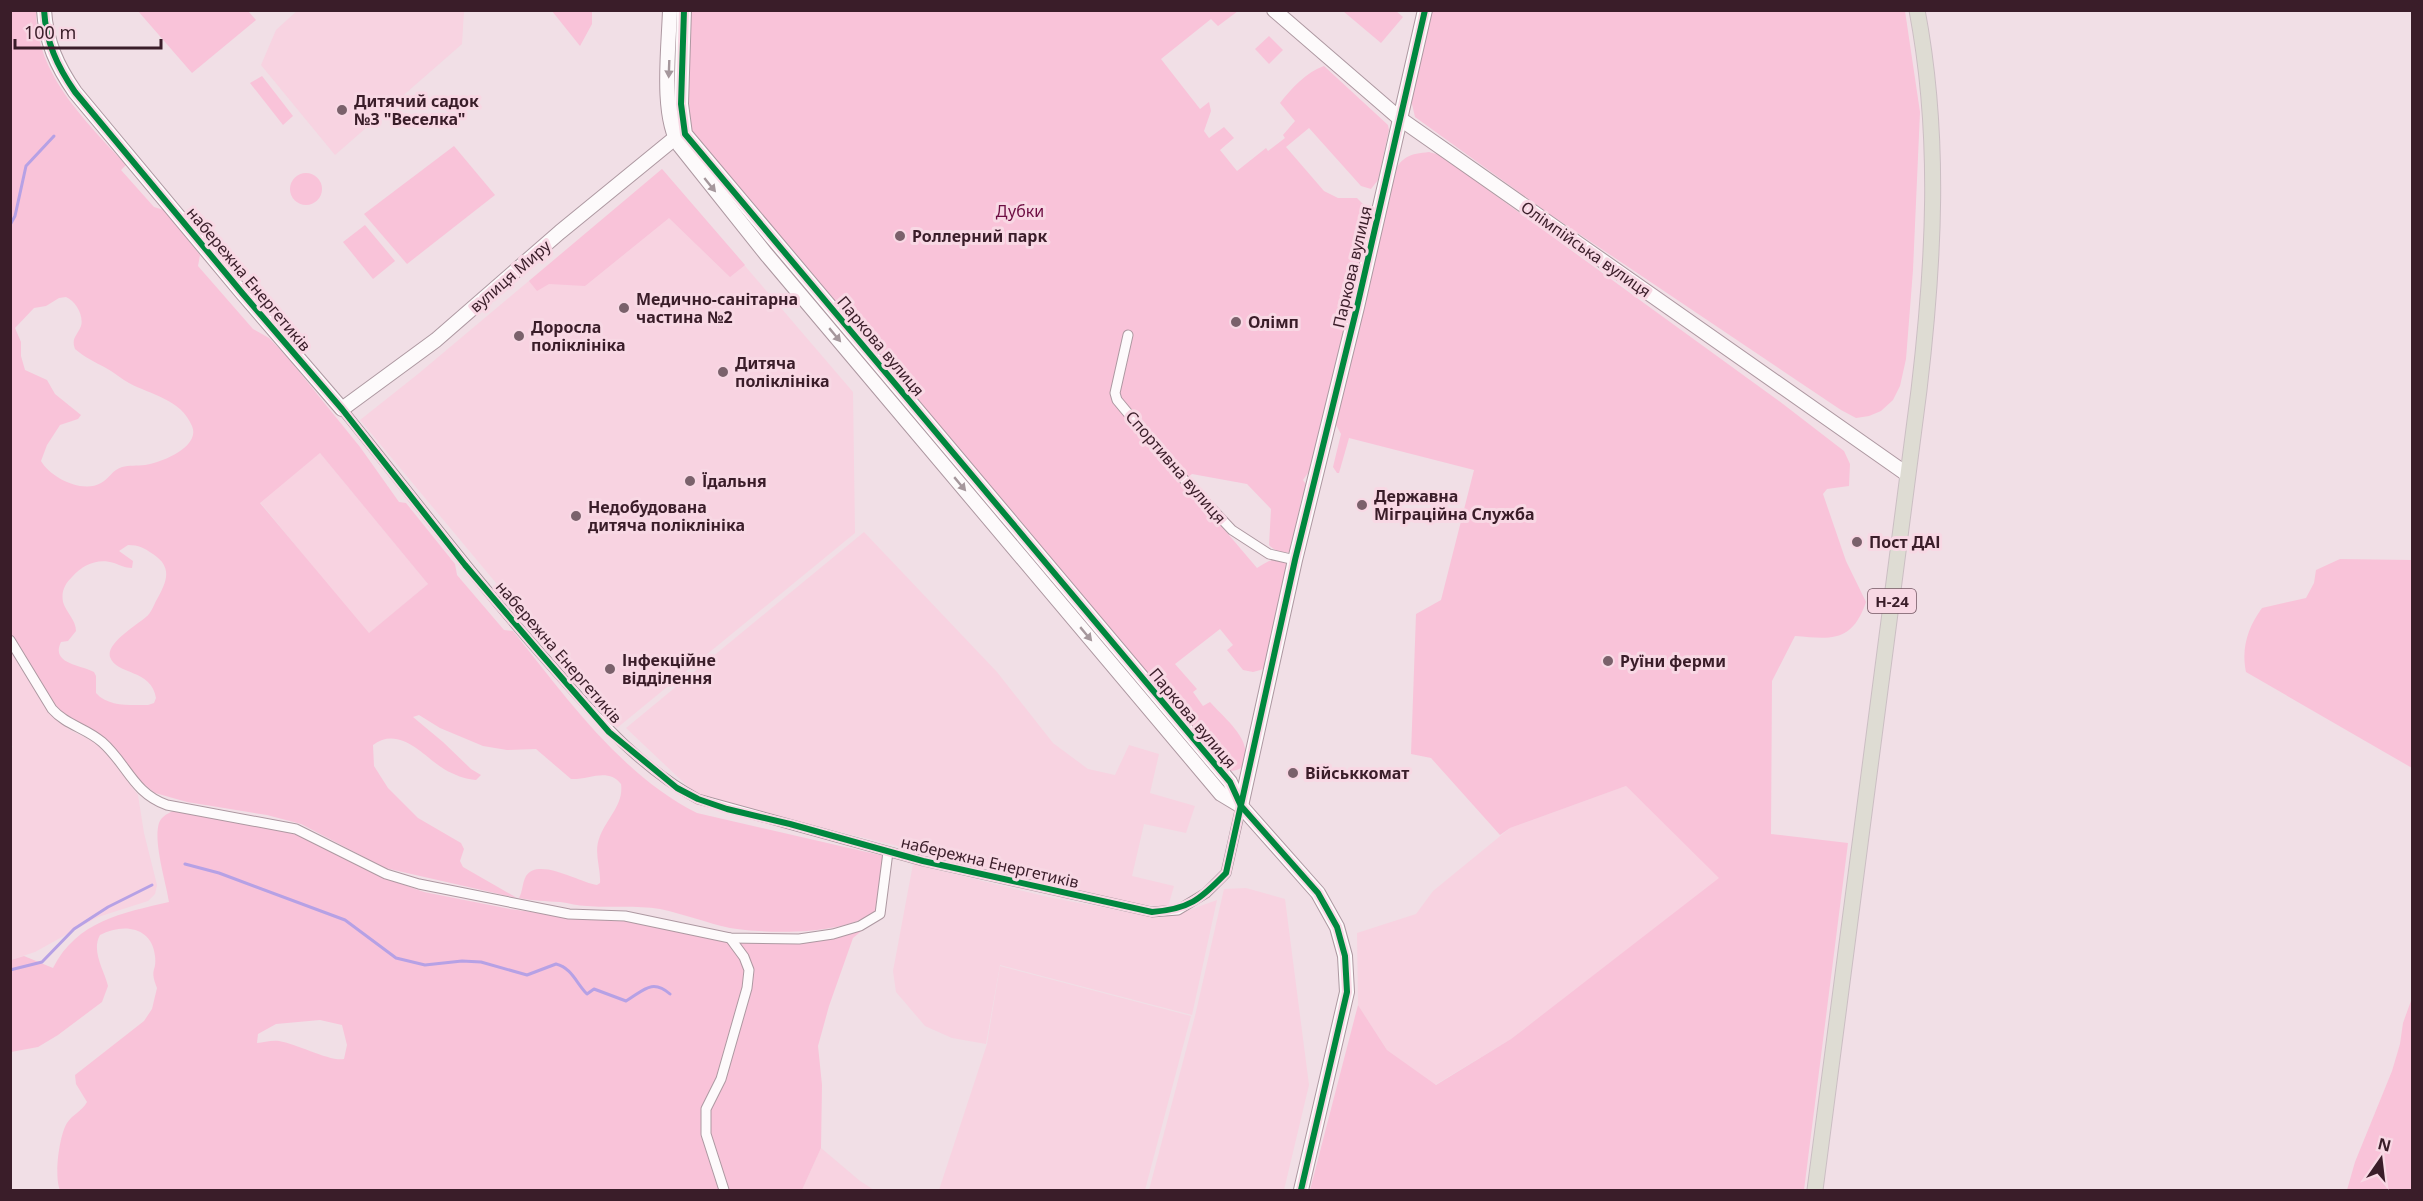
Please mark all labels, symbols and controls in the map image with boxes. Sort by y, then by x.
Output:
scale bar [15,12,160,50]
text: 100 m [24,20,76,44]
one-way arrow [664,59,674,78]
place label: Дитячий садок №3 "Веселка" [354,90,479,130]
marker: Дитячий садок №3 "Веселка" [335,103,349,117]
one-way arrow [704,177,717,193]
street label: Олімпійська вулиця [1517,196,1655,302]
park label: Дубки [996,200,1044,222]
street label: набережна Енергетиків [182,202,316,356]
street label: Паркова вулиця [1327,204,1377,330]
place label: Роллерний парк [912,225,1048,247]
marker: Роллерний парк [893,229,907,243]
street label: вулиця Миру [465,234,556,317]
place label: Медично-санітарна частина №2 [636,288,798,328]
street label: Паркова вулиця [832,291,930,401]
marker: Медично-санітарна частина №2 [617,301,631,315]
place label: Олімп [1248,311,1299,333]
marker: Олімп [1229,315,1243,329]
place label: Доросла поліклініка [531,316,625,356]
one-way arrow [828,327,841,343]
marker: Доросла поліклініка [512,329,526,343]
place label: Дитяча поліклініка [735,352,829,392]
marker: Дитяча поліклініка [716,365,730,379]
street label: Спортивна вулиця [1121,406,1231,528]
place label: Їдальня [702,470,767,492]
marker: Їдальня [683,474,697,488]
one-way arrow [953,476,966,491]
place label: Державна Міграційна Служба [1374,485,1534,525]
place label: Недобудована дитяча поліклініка [588,496,745,536]
marker: Державна Міграційна Служба [1355,498,1369,512]
marker: Недобудована дитяча поліклініка [569,509,583,523]
place label: Пост ДАІ [1869,531,1940,553]
marker: Пост ДАІ [1850,535,1864,549]
street label: набережна Енергетиків [491,576,627,728]
road number: Н-24 [1868,589,1916,613]
one-way arrow [1079,626,1092,641]
place label: Інфекційне відділення [622,649,716,689]
place label: Руїни ферми [1620,650,1726,672]
marker: Руїни ферми [1601,654,1615,668]
marker: Інфекційне відділення [603,662,617,676]
street label: Паркова вулиця [1144,663,1242,773]
place label: Військкомат [1305,762,1409,784]
marker: Військкомат [1286,766,1300,780]
street label: набережна Енергетиків [899,831,1081,893]
north arrow [2351,1129,2411,1189]
text: N [2376,1132,2394,1157]

